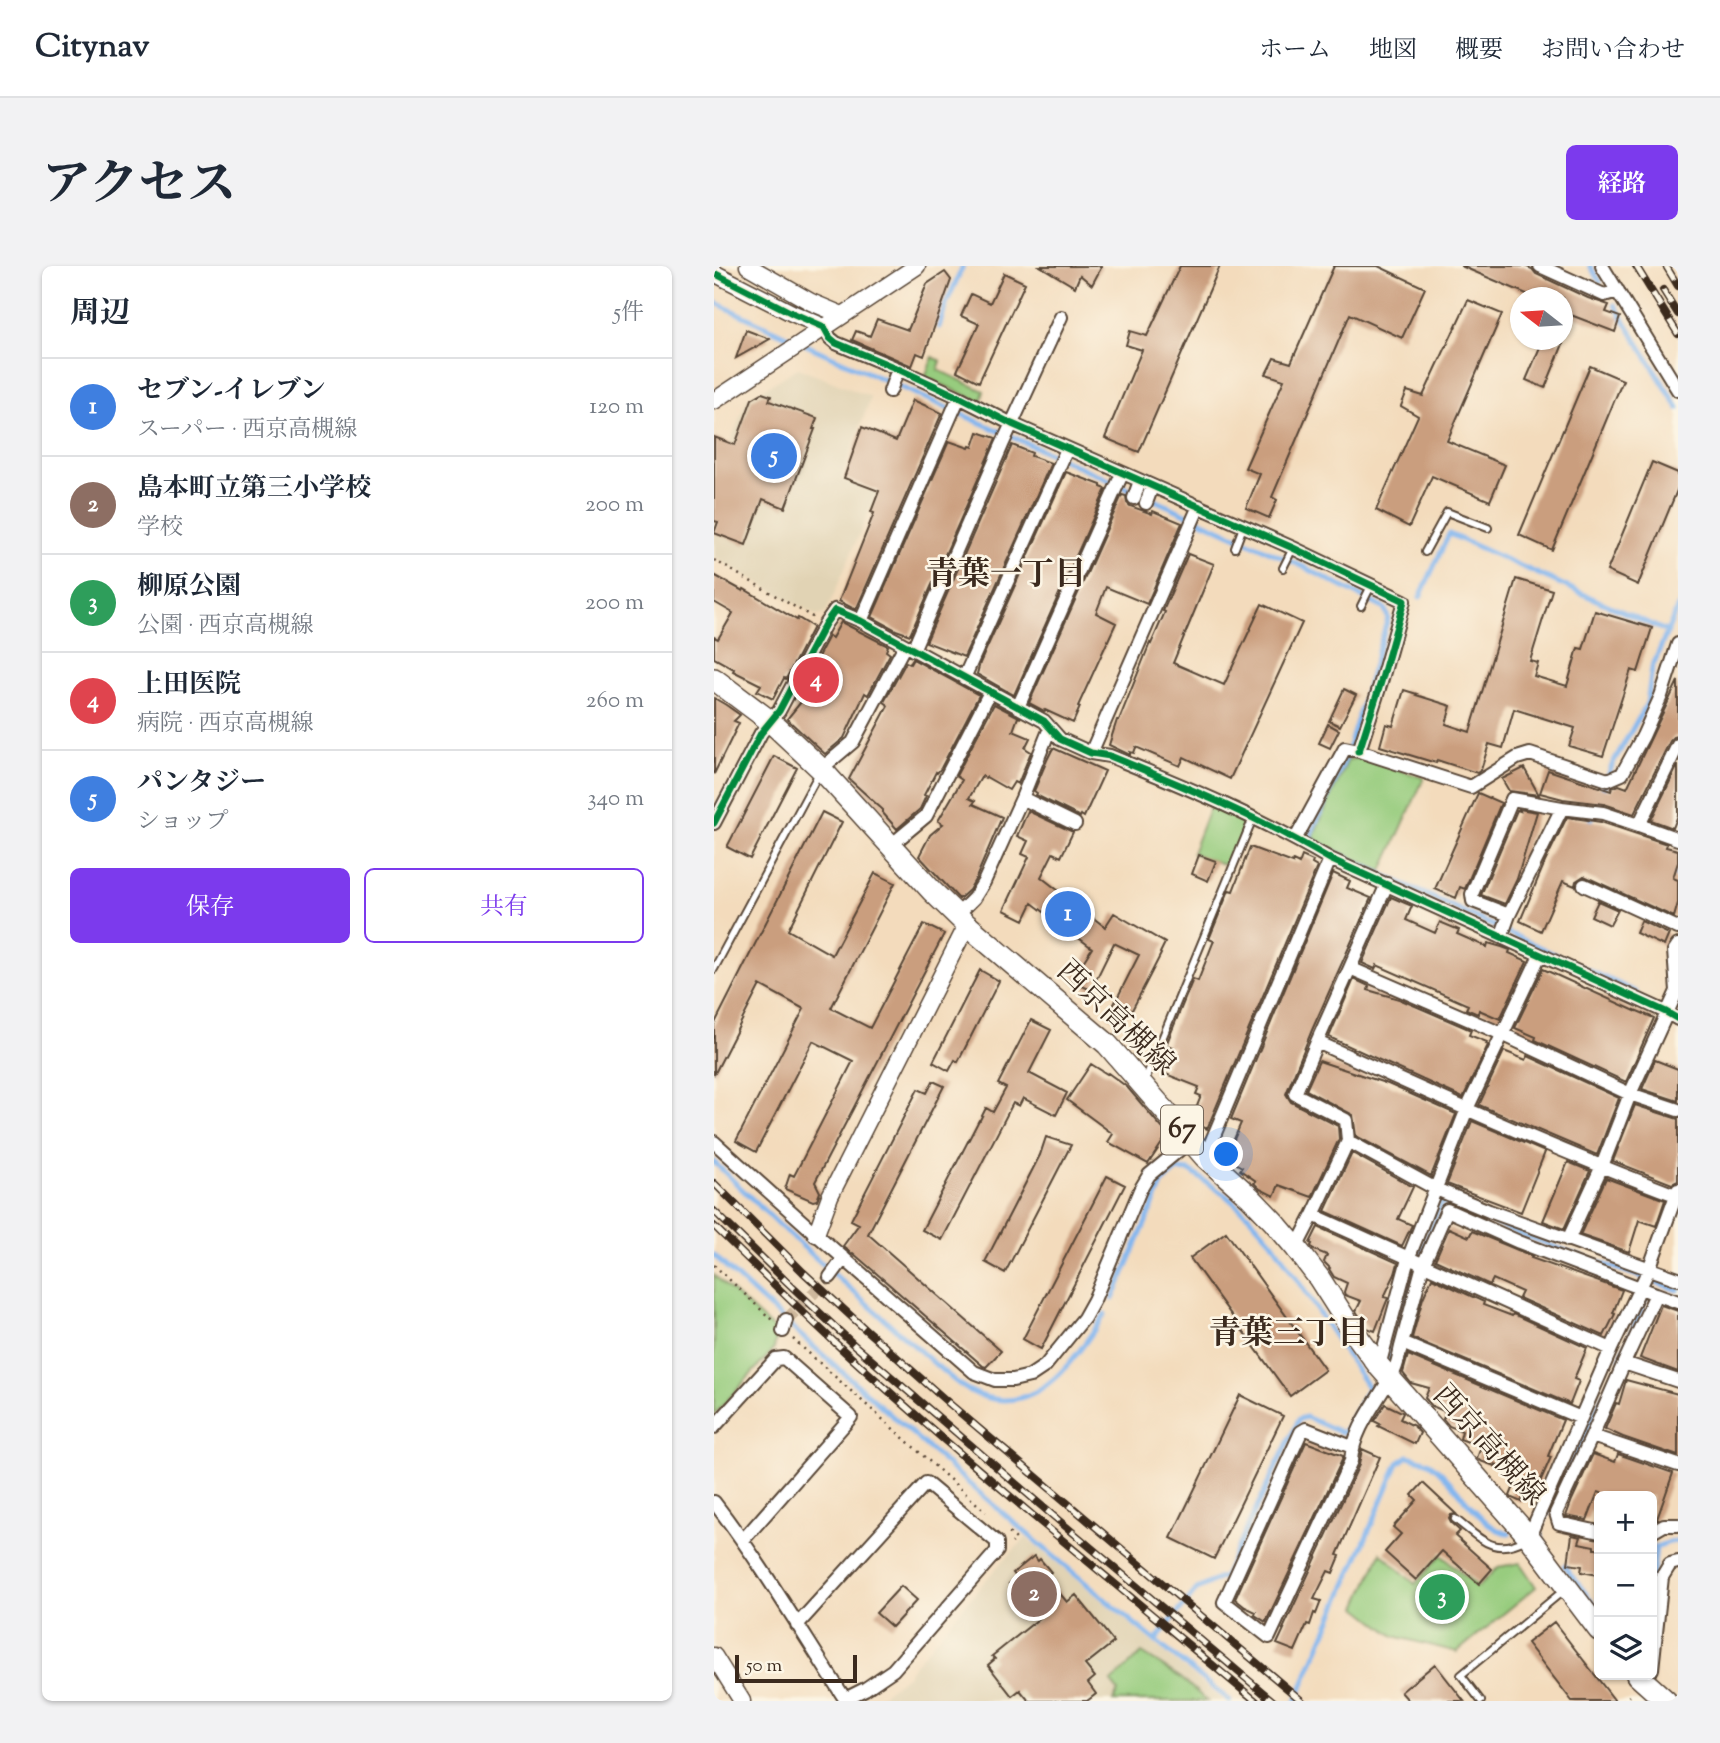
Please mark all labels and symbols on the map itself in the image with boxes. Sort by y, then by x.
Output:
north arrow [1510,287,1573,350]
pin: 5 [751,430,797,482]
district label: 青葉一丁目 [926,553,1086,599]
pin: 4 [793,654,839,706]
pin: 1 [1045,888,1091,940]
street label: 西京高槻線 [1046,951,1184,1087]
road number: 67 [1161,1106,1203,1154]
your location [1209,1137,1243,1171]
district label: 青葉三丁目 [1209,1312,1369,1358]
street label: 西京高槻線 [1422,1376,1554,1516]
pin: 2 [1011,1568,1057,1620]
pin: 3 [1419,1571,1465,1623]
scale bar [735,1652,858,1684]

